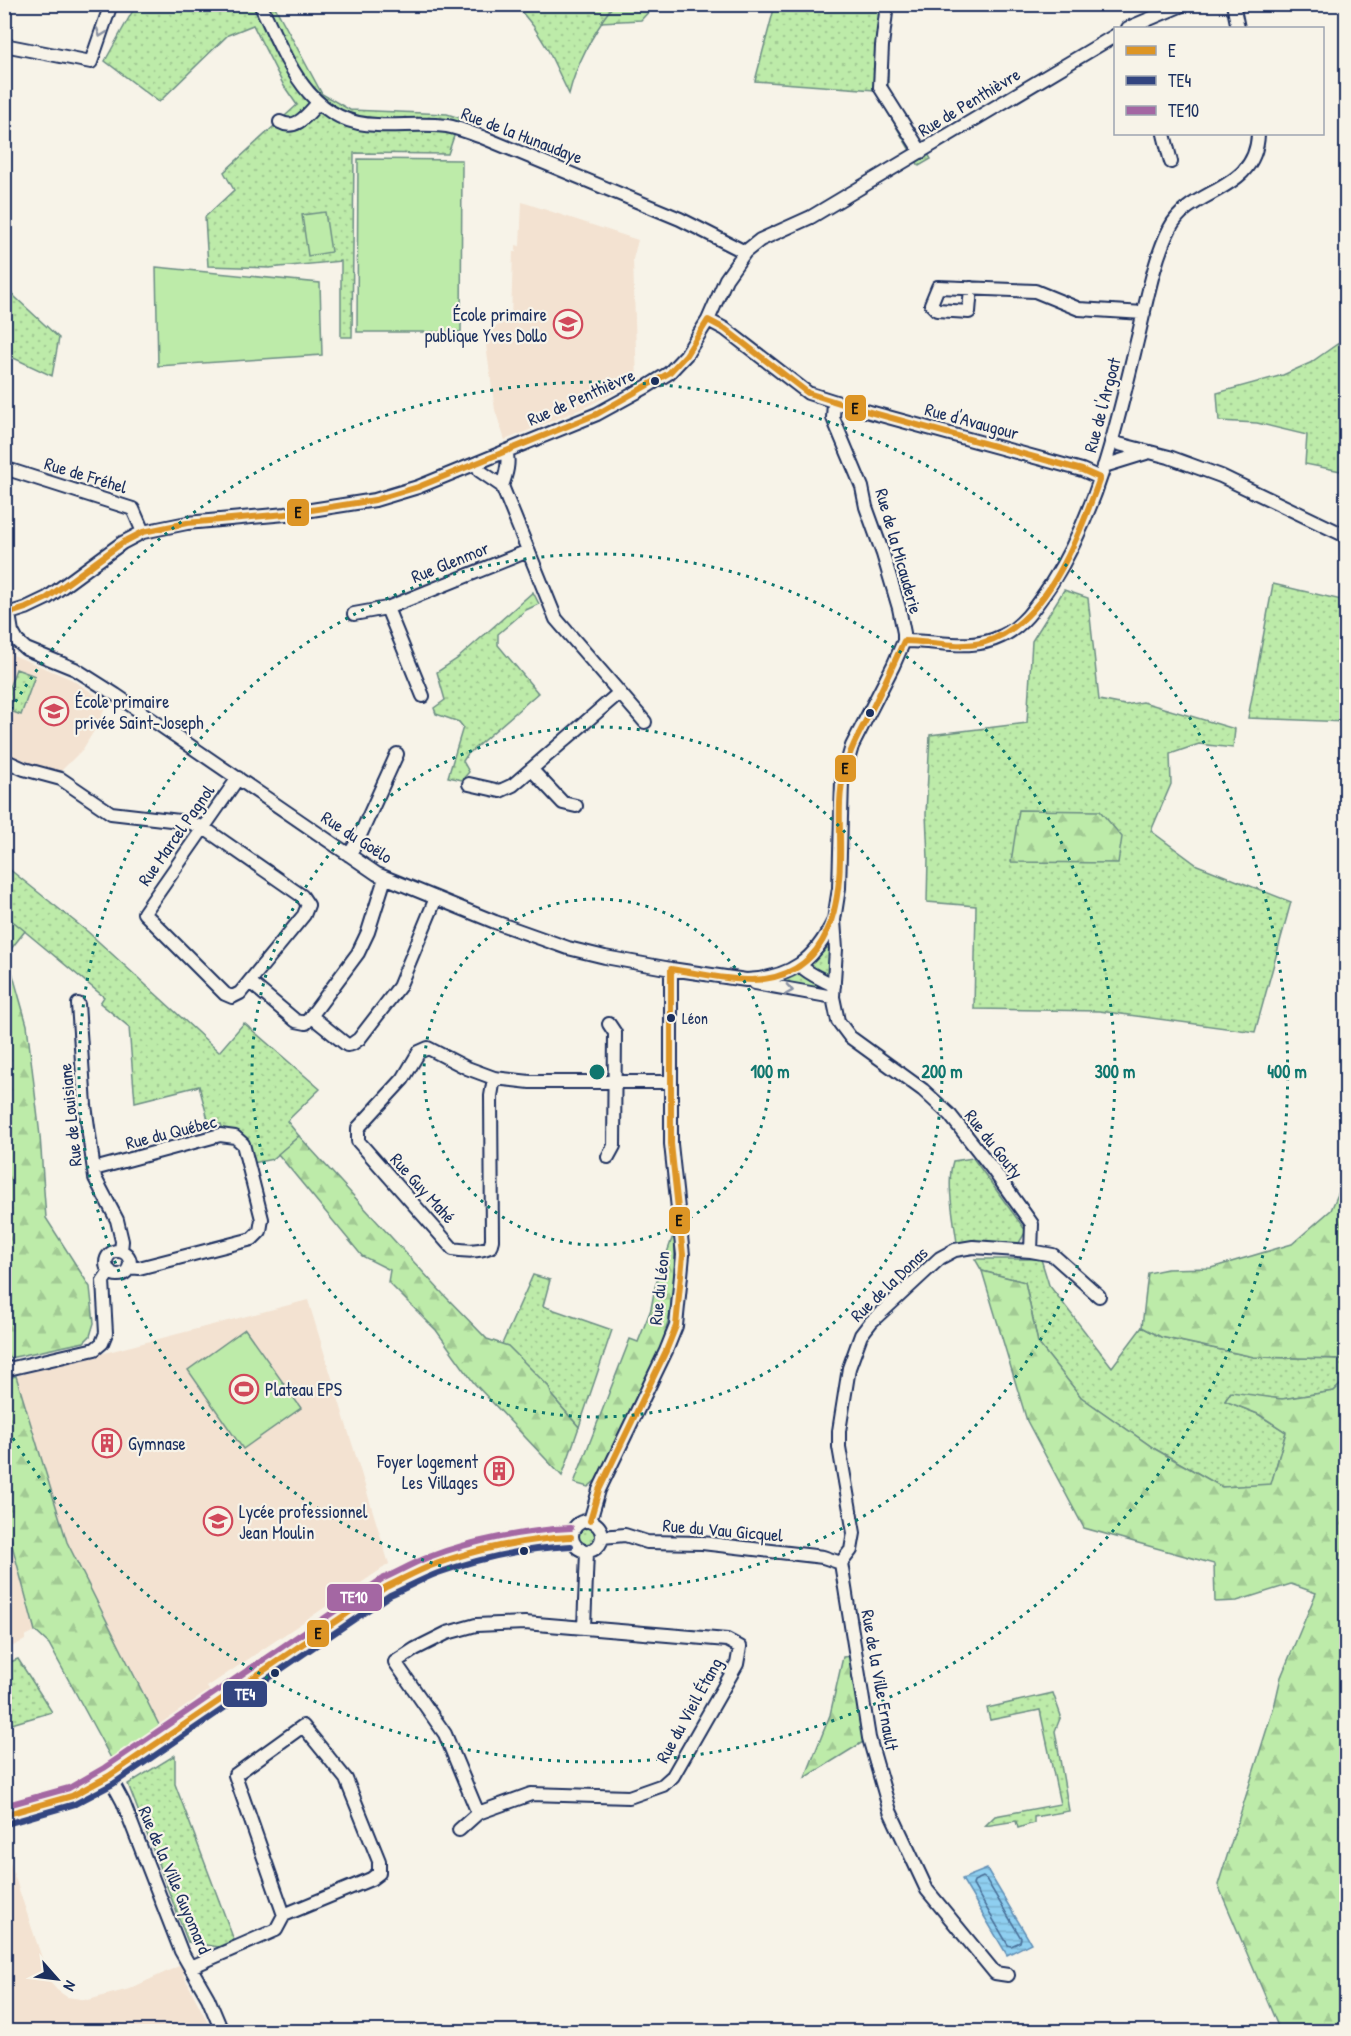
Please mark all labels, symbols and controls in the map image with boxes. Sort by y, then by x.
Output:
one-way arrow [95,27,108,38]
legend [1114,27,1324,135]
text: E [1168,38,1176,63]
street label: Rue de Penthièvre [913,62,1025,142]
text: TE4 [1168,68,1191,93]
text: TE10 [1168,98,1199,123]
street label: Rue de la Hunaudaye [458,100,586,170]
place label: École primaire publique Yves Dollo [425,302,547,348]
school or university icon: École primaire publique Yves Dollo [552,308,584,340]
street label: Rue de l'Argoat [1077,354,1127,455]
street label: Rue de Penthièvre [523,362,639,432]
unlabelled marker [649,375,661,387]
line badge: E [844,394,867,422]
street label: Rue d'Avaugour [922,396,1022,446]
text: E [851,397,859,419]
street label: Rue de Fréhel [42,451,131,499]
street label: Rue de la Micauderie [869,485,929,617]
line badge: E [286,498,310,527]
text: E [294,501,302,523]
street label: Rue Glenmor [407,535,493,589]
place label: École primaire privée Saint-Joseph [75,689,204,735]
school or university icon: École primaire privée Saint-Joseph [38,695,70,727]
unlabelled marker [864,707,876,719]
line badge: E [834,754,857,783]
text: E [841,757,849,779]
street label: Rue Marcel Pagnol [132,779,220,891]
street label: Rue du Goëlo [317,805,397,869]
one-way arrow [785,983,794,995]
place label: Léon [682,1007,708,1029]
marker: Léon [665,1012,677,1024]
text: 100 m [750,1059,790,1084]
text: 200 m [922,1059,962,1084]
text: 300 m [1095,1059,1135,1084]
text: 400 m [1267,1059,1307,1084]
street label: Rue de Louisiane [52,1062,88,1168]
centre of rings [587,1062,607,1082]
street label: Rue du Gouty [959,1104,1029,1184]
street label: Rue du Québec [123,1109,219,1155]
street label: Rue Guy Mahé [385,1147,461,1229]
line badge: E [668,1206,691,1235]
text: E [675,1209,683,1231]
street label: Rue de la Donas [845,1241,933,1327]
street label: Rue du Léon [643,1250,675,1326]
sports icon: Plateau EPS [228,1373,260,1405]
place label: Plateau EPS [265,1377,342,1402]
building icon: Gymnase [91,1427,123,1459]
place label: Gymnase [128,1431,186,1456]
place label: Foyer logement Les Villages [376,1449,479,1495]
building icon: Foyer logement Les Villages [483,1455,515,1487]
place label: Lycée professionnel Jean Moulin [239,1499,368,1545]
school or university icon: Lycée professionnel Jean Moulin [202,1505,234,1537]
street label: Rue du Vau Gicquel [662,1512,784,1548]
unlabelled marker [518,1545,530,1557]
line badge: TE10 [326,1583,383,1612]
text: TE10 [339,1586,368,1608]
street label: Rue de la Ville Ernault [855,1608,905,1753]
line badge: E [306,1619,330,1648]
text: E [314,1622,322,1644]
street label: Rue du Vieil Étang [650,1653,728,1767]
unlabelled marker [269,1667,281,1679]
line badge: TE4 [222,1680,268,1708]
text: TE4 [234,1683,255,1705]
street label: Rue de la Ville Guyomard [133,1802,217,1958]
north arrow [27,1949,87,2009]
text: N [58,1977,82,1995]

